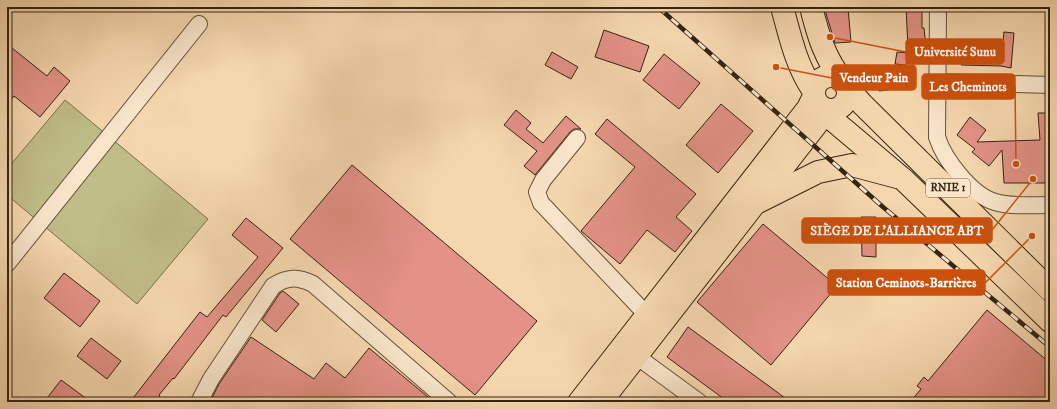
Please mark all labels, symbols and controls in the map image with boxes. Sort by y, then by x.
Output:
callout: Université Sunu [906,39,1004,64]
text: Université Sunu [914,44,997,60]
callout: Vendeur Pain [832,65,916,90]
text: Vendeur Pain [839,70,909,86]
callout: Les Cheminots [922,74,1015,99]
text: Les Cheminots [929,79,1007,95]
road number: RNIE 1 [926,179,970,197]
callout: SIÈGE DE L'ALLIANCE ABT [802,218,992,243]
text: SIÈGE DE L'ALLIANCE ABT [810,222,985,239]
callout: Station Ceminots-Barrières [828,270,985,295]
text: Station Ceminots-Barrières [836,275,977,291]

